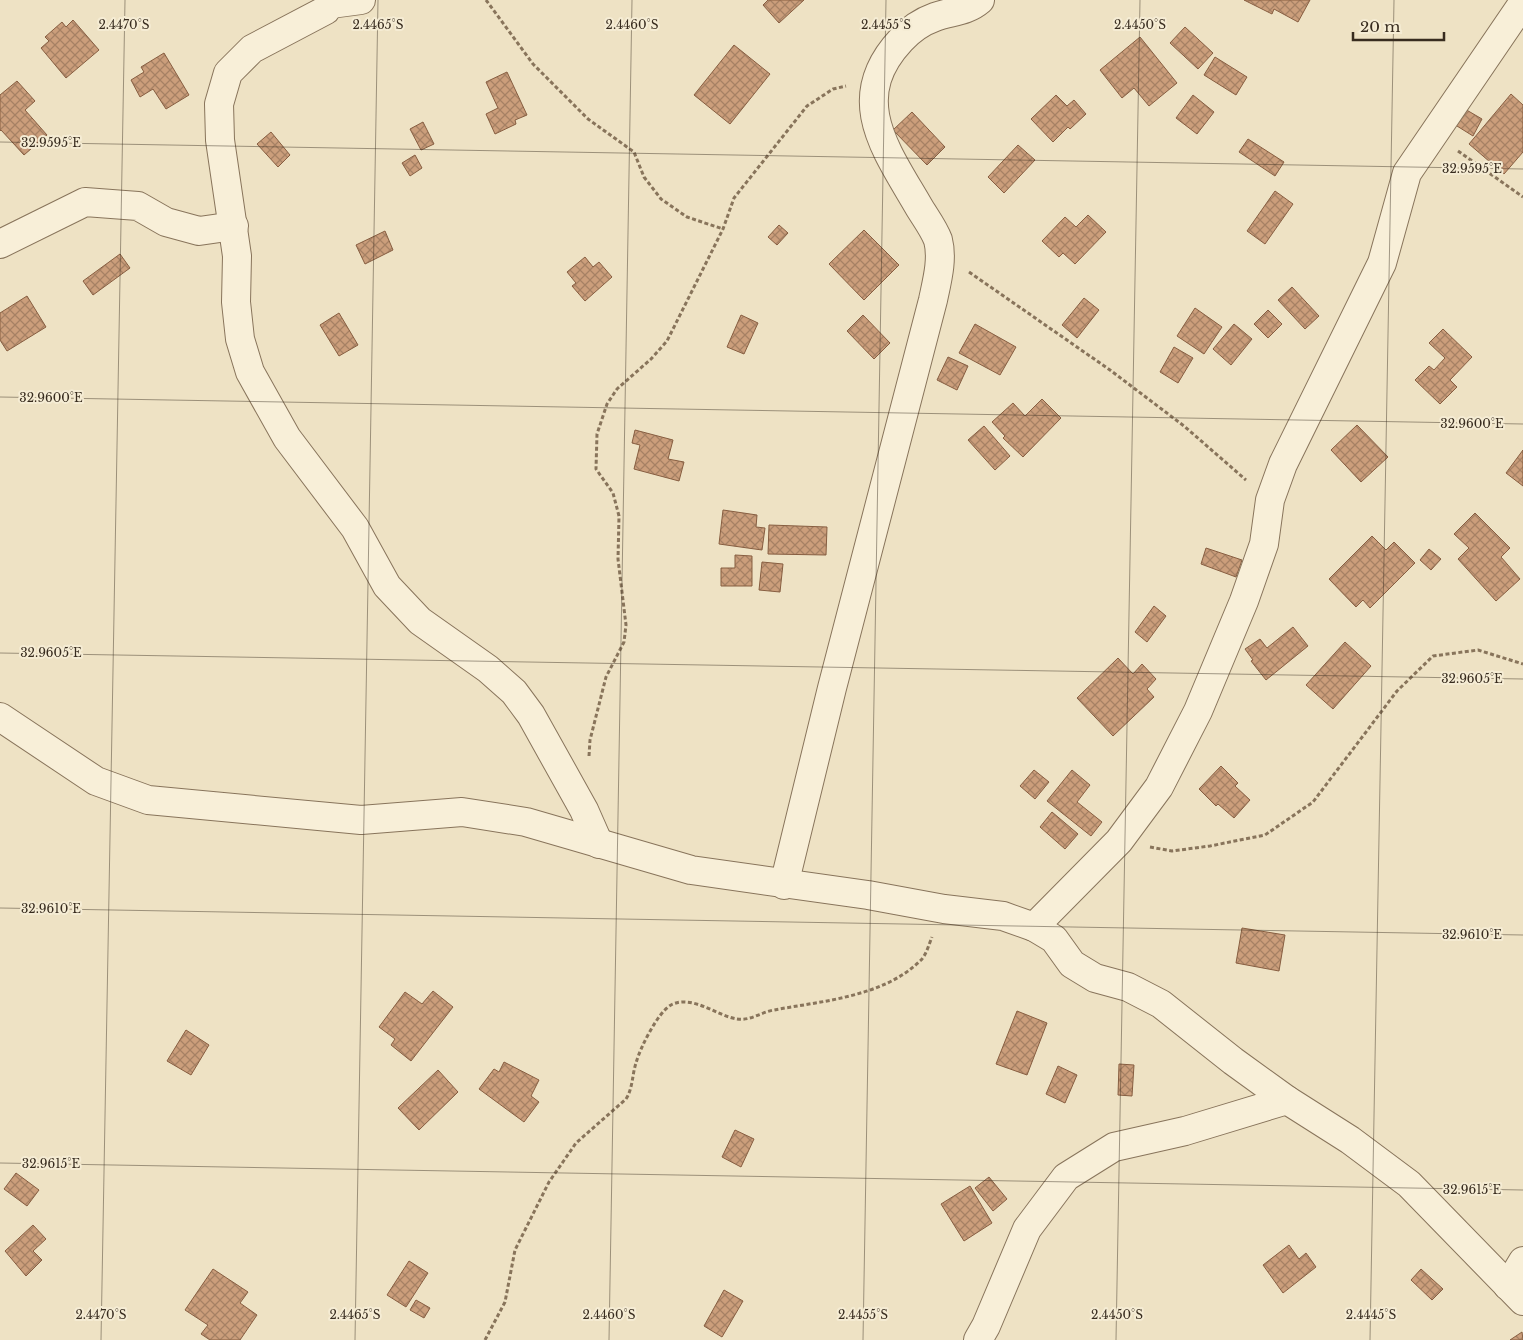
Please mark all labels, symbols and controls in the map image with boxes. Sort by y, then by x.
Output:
scale bar [1353,10,1444,42]
text: 2.4470°S [98,17,150,32]
text: 2.4465°S [352,17,404,32]
text: 2.4460°S [606,17,659,32]
text: 2.4455°S [861,17,911,32]
text: 2.4450°S [1114,17,1166,32]
text: 20 m [1360,17,1400,36]
text: 32.9595°E [21,135,81,150]
text: 32.9595°E [1442,161,1502,176]
text: 32.9600°E [19,390,83,405]
text: 32.9600°E [1440,416,1504,431]
text: 32.9605°E [20,645,82,660]
text: 32.9605°E [1441,671,1503,686]
text: 32.9610°E [21,901,81,916]
text: 32.9610°E [1442,927,1502,942]
text: 32.9615°E [22,1156,80,1171]
text: 32.9615°E [1443,1182,1501,1197]
text: 2.4470°S [75,1307,127,1322]
text: 2.4465°S [329,1307,381,1322]
text: 2.4460°S [583,1307,636,1322]
text: 2.4455°S [838,1307,888,1322]
text: 2.4450°S [1091,1307,1143,1322]
text: 2.4445°S [1346,1307,1396,1322]

